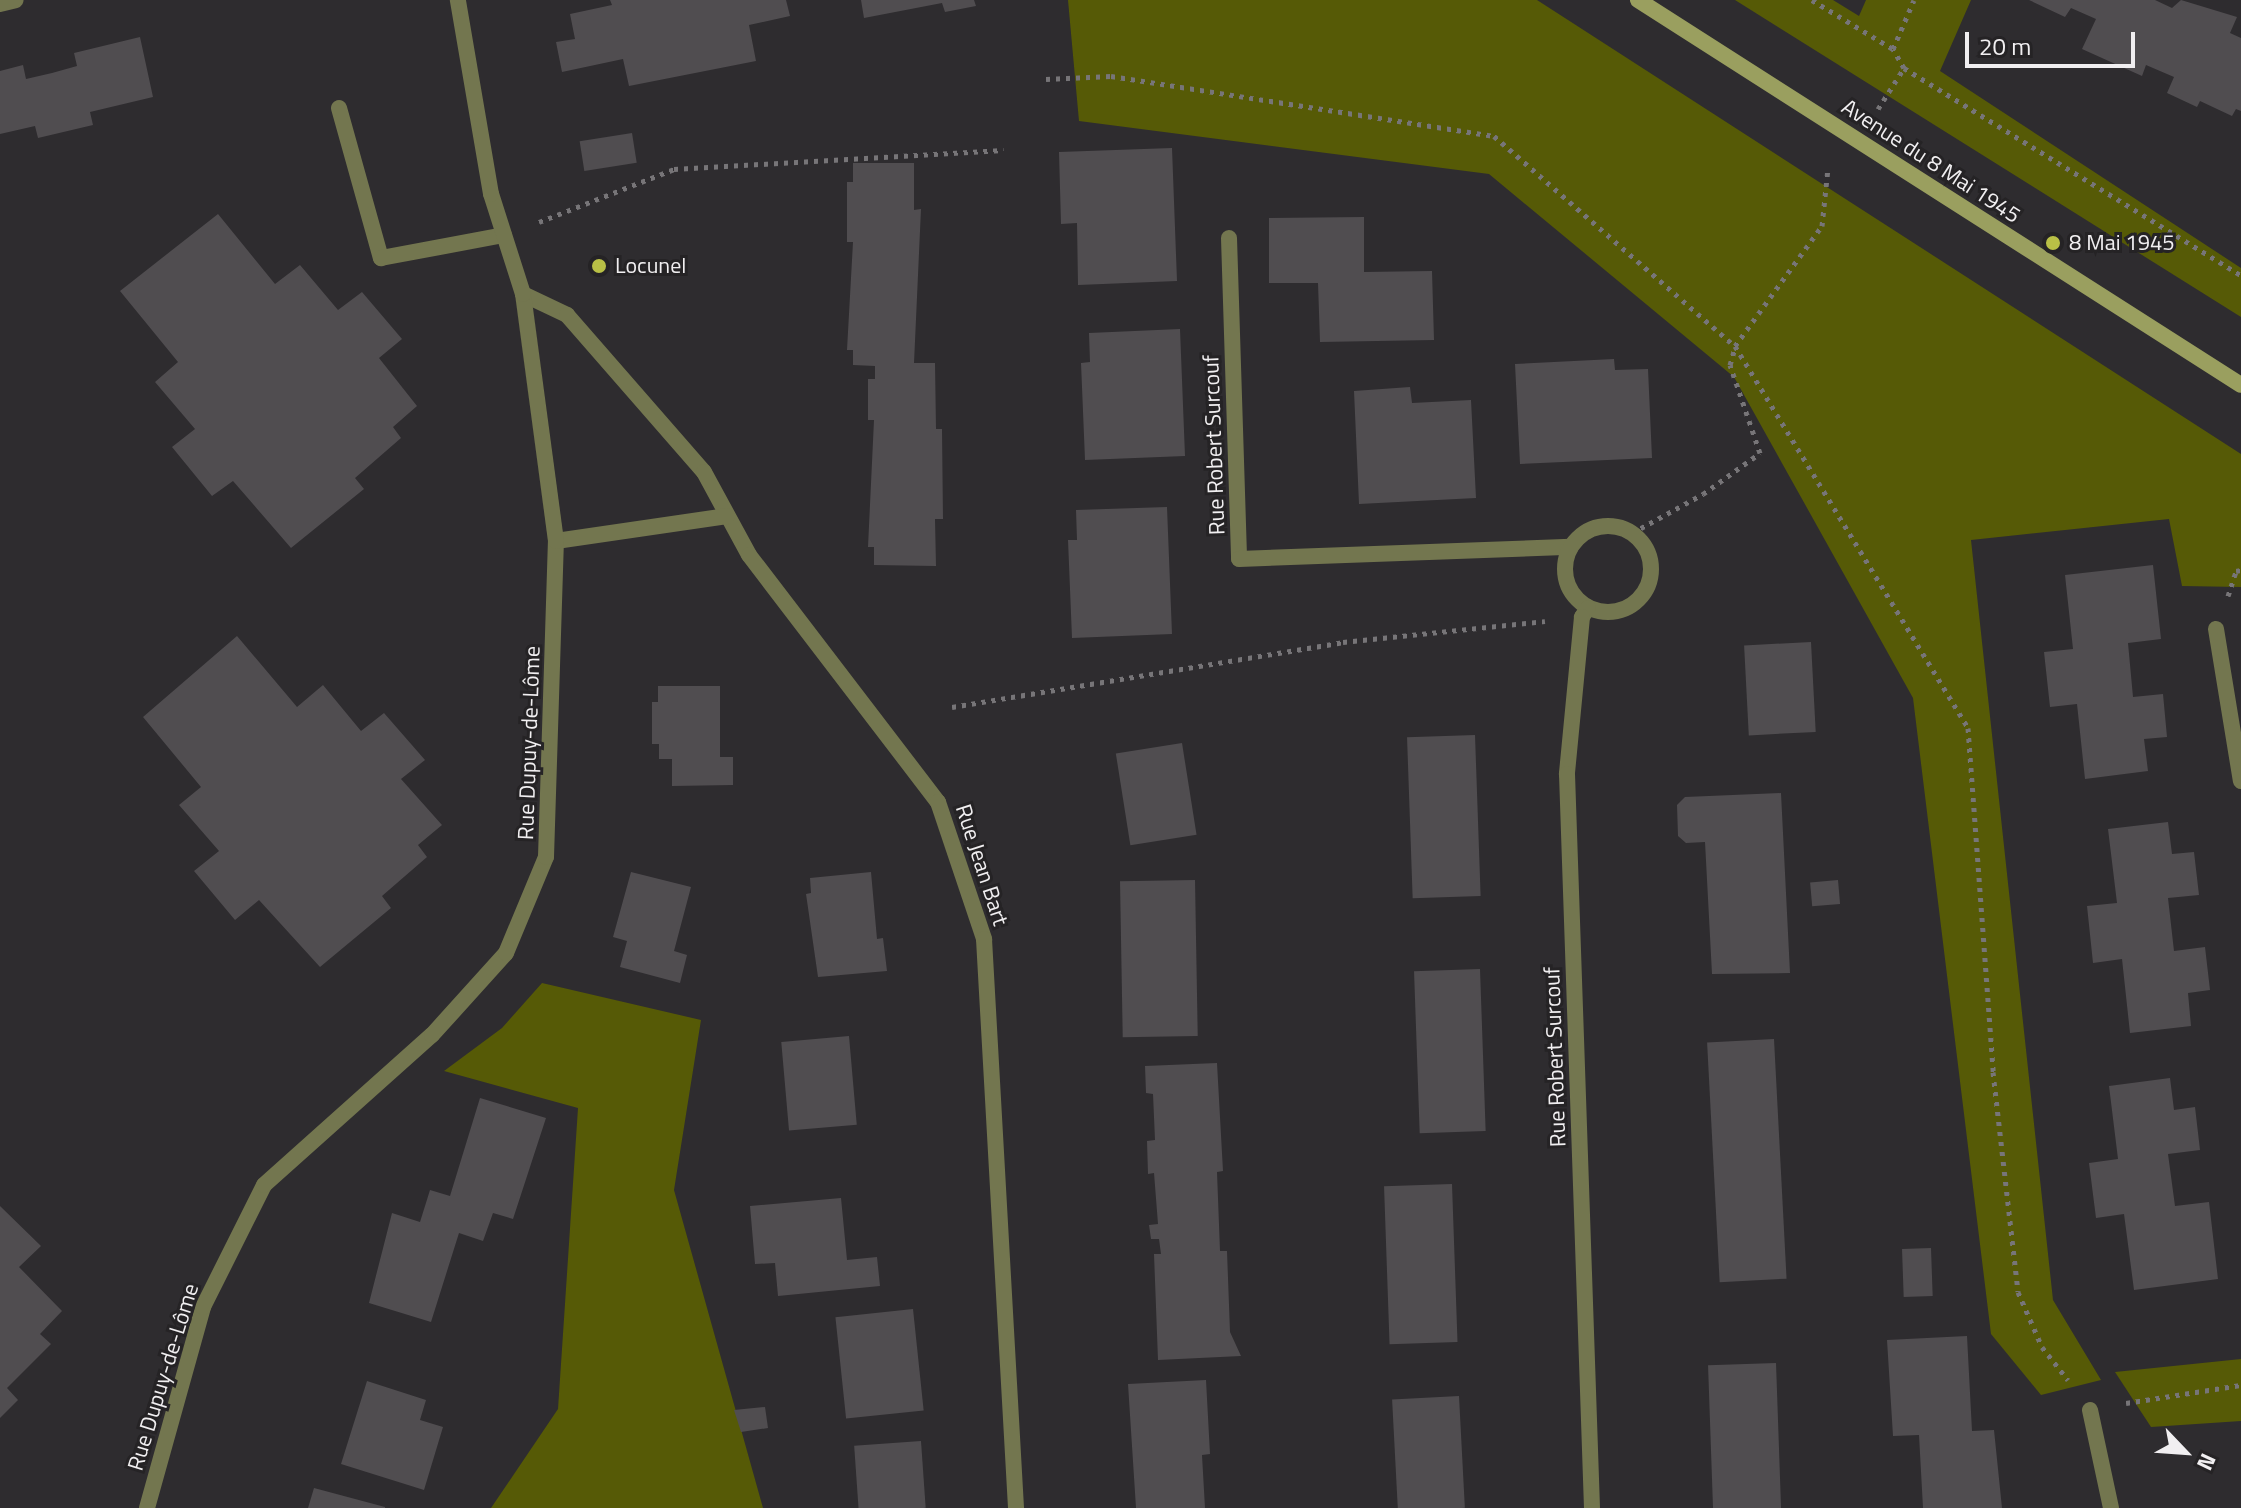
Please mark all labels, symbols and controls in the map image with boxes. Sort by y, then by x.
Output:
scale bar [1969,16,2139,66]
text: 20 m [1979,28,2031,64]
street label: Avenue du 8 Mai 1945 [1837,93,2025,229]
place label: 8 Mai 1945 [2069,230,2175,256]
marker: 8 Mai 1945 [2044,234,2062,252]
place label: Locunel [615,253,686,279]
marker: Locunel [590,257,608,275]
street label: Rue Robert Surcouf [1198,355,1230,535]
street label: Rue Dupuy-de-Lôme [512,646,546,840]
street label: Rue Jean Bart [950,801,1014,929]
street label: Rue Robert Surcouf [1539,967,1571,1147]
street label: Rue Dupuy-de-Lôme [122,1280,204,1474]
north arrow [2145,1412,2225,1492]
text: N [2188,1448,2225,1476]

